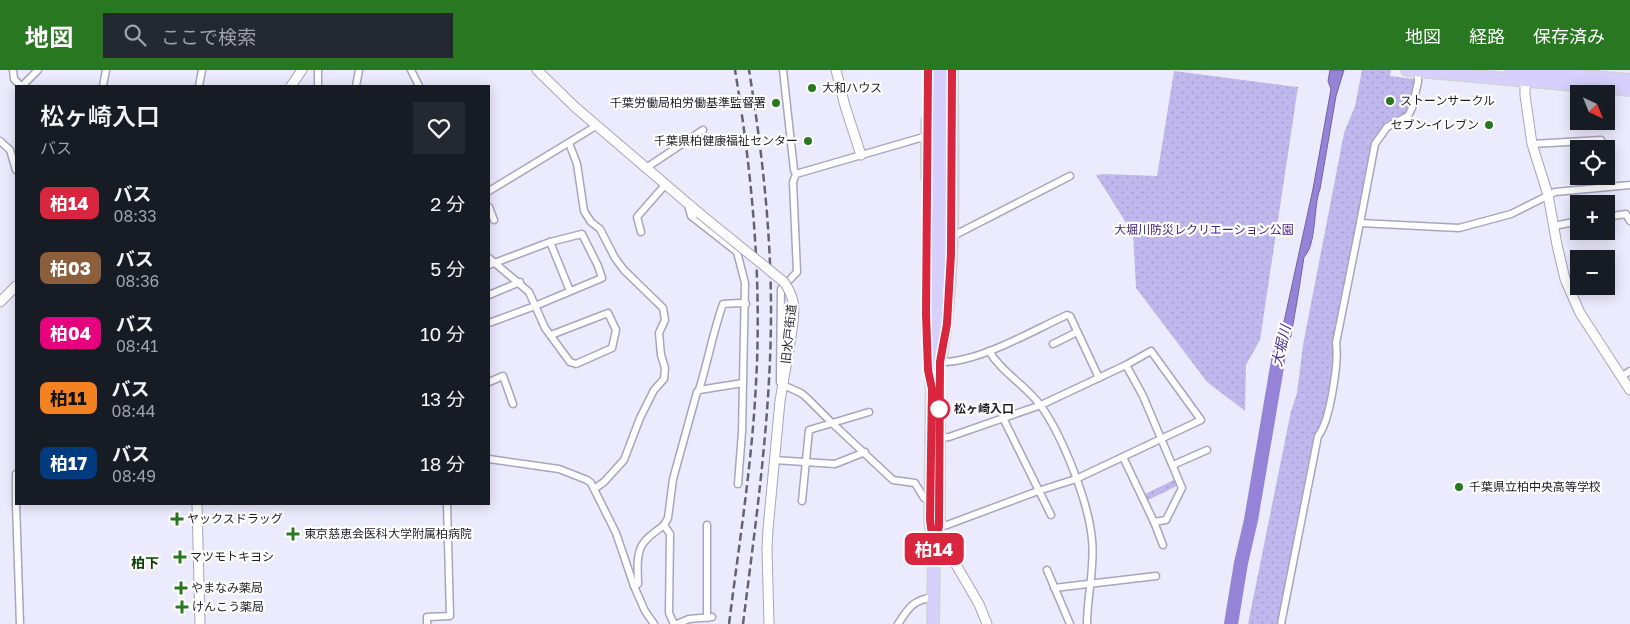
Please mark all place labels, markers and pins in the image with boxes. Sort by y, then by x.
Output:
place label: 大和ハウス [822,80,882,95]
marker: 大和ハウス [806,82,818,94]
place label: ストーンサークル [1400,93,1495,108]
place label: 千葉労働局柏労働基準監督署 [610,95,766,110]
marker: ストーンサークル [1384,95,1396,107]
marker: 千葉労働局柏労働基準監督署 [770,97,782,109]
place label: セブン-イレブン [1390,117,1479,132]
marker: セブン-イレブン [1483,119,1495,131]
place label: 千葉県柏健康福祉センター [654,133,798,148]
marker: 千葉県柏健康福祉センター [802,135,814,147]
marker: 松ヶ崎入口 [928,398,950,420]
place label: 松ヶ崎入口 [954,401,1014,416]
place label: 千葉県立柏中央高等学校 [1469,479,1601,494]
marker: 千葉県立柏中央高等学校 [1453,481,1465,493]
place label: ヤックスドラッグ [187,511,283,526]
marker: ヤックスドラッグ [171,513,183,525]
place label: 東京慈恵会医科大学附属柏病院 [304,526,472,541]
marker: 東京慈恵会医科大学附属柏病院 [286,527,300,541]
place label: マツモトキヨシ [190,549,274,564]
marker: マツモトキヨシ [174,551,186,563]
place label: やまなみ薬局 [191,580,263,595]
marker: やまなみ薬局 [175,582,187,594]
place label: けんこう薬局 [192,599,264,614]
marker: けんこう薬局 [176,601,188,613]

